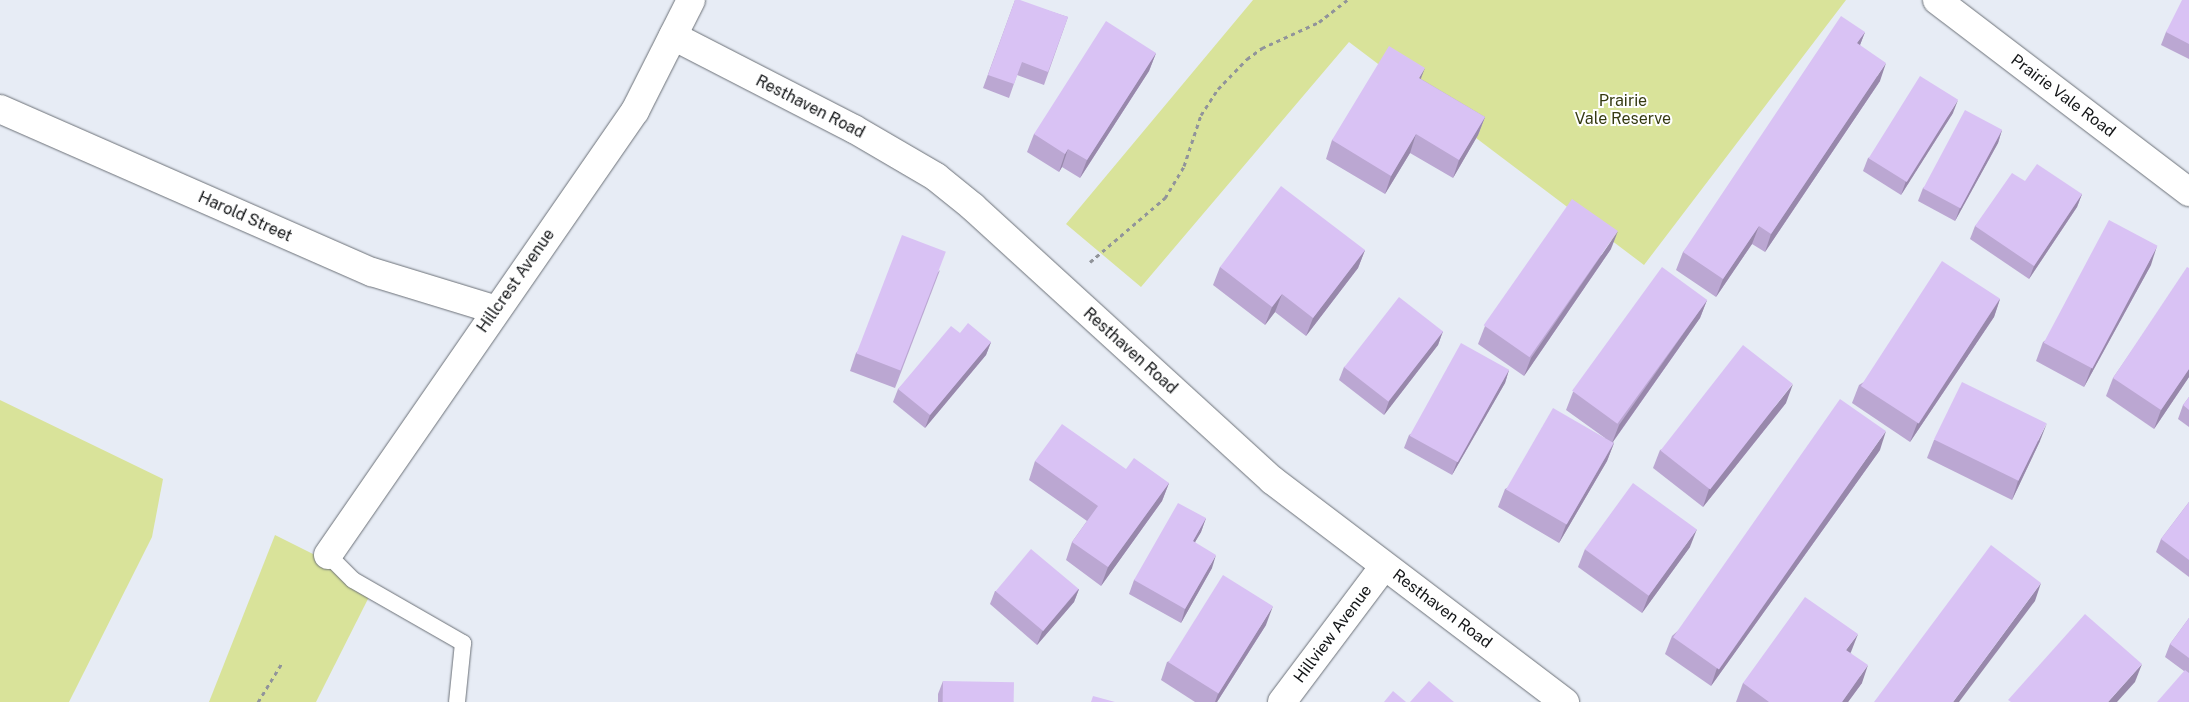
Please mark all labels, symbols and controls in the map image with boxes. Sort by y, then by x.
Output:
street label: Prairie Vale Road [2007,50,2119,142]
street label: Resthaven Road [752,71,868,143]
park label: Prairie Vale Reserve [1575,91,1671,129]
street label: Harold Street [195,188,295,246]
street label: Hillcrest Avenue [473,225,559,337]
street label: Resthaven Road [1079,304,1181,398]
street label: Resthaven Road [1389,565,1495,653]
street label: Hillview Avenue [1290,581,1376,687]

